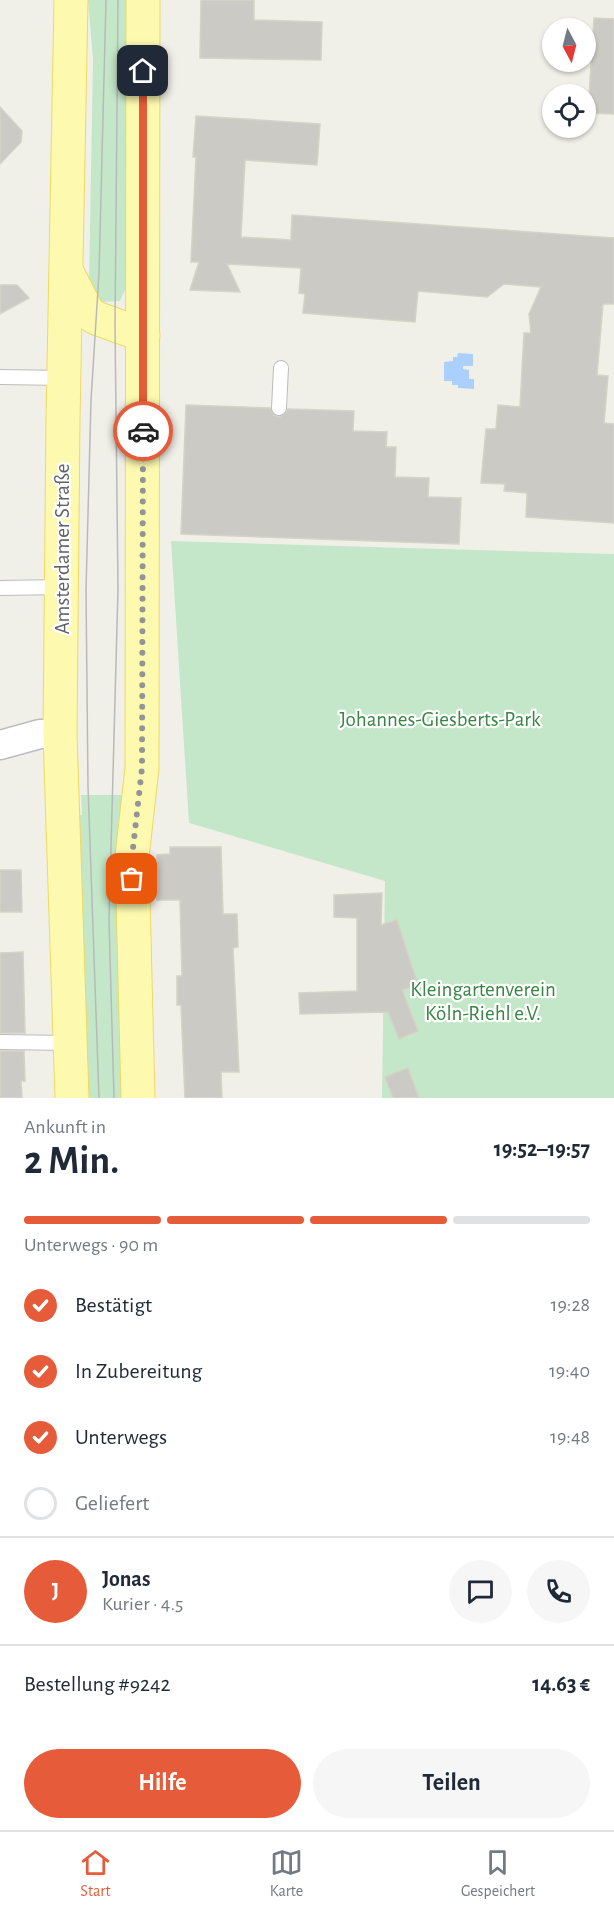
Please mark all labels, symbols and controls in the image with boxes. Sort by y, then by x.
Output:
north arrow [542,18,596,72]
map controls [542,18,596,138]
pin [117,45,168,96]
icon: home [126,54,159,87]
button: locate [542,84,596,138]
courier [113,401,173,461]
icon: car [127,415,160,448]
street label: Amsterdamer Straße [52,464,73,634]
park label: Johannes-Giesberts-Park [339,709,541,730]
pin [106,853,157,904]
icon: bag [115,862,148,895]
park label: Kleingartenverein Köln-Riehl e.V. [410,979,556,1024]
text: Ankunft in [24,1117,106,1137]
text: 19:52–19:57 [494,1138,590,1160]
text: 2 Min. [24,1142,119,1181]
text: Unterwegs · 90 m [24,1235,158,1255]
icon: check [24,1289,57,1322]
text: Bestätigt [75,1294,152,1316]
text: 19:28 [551,1295,590,1315]
icon: check [24,1355,57,1388]
text: In Zubereitung [75,1360,202,1382]
text: 19:40 [549,1361,590,1381]
icon: check [24,1421,57,1454]
text: Unterwegs [75,1426,167,1448]
text: 19:48 [550,1427,590,1447]
text: Geliefert [75,1492,149,1514]
button: chat [449,1560,512,1623]
button: phone [527,1560,590,1623]
text: Jonas [102,1568,150,1590]
text: J [52,1580,59,1602]
text: Kurier · 4.5 [102,1594,183,1614]
text: Bestellung #9242 [24,1673,171,1695]
text: 14.63 € [532,1673,590,1695]
button: Hilfe [24,1749,301,1818]
button: Teilen [313,1749,590,1818]
tab: Start [79,1846,112,1901]
tab: Karte [270,1846,303,1901]
tab: Gespeichert [461,1846,535,1901]

